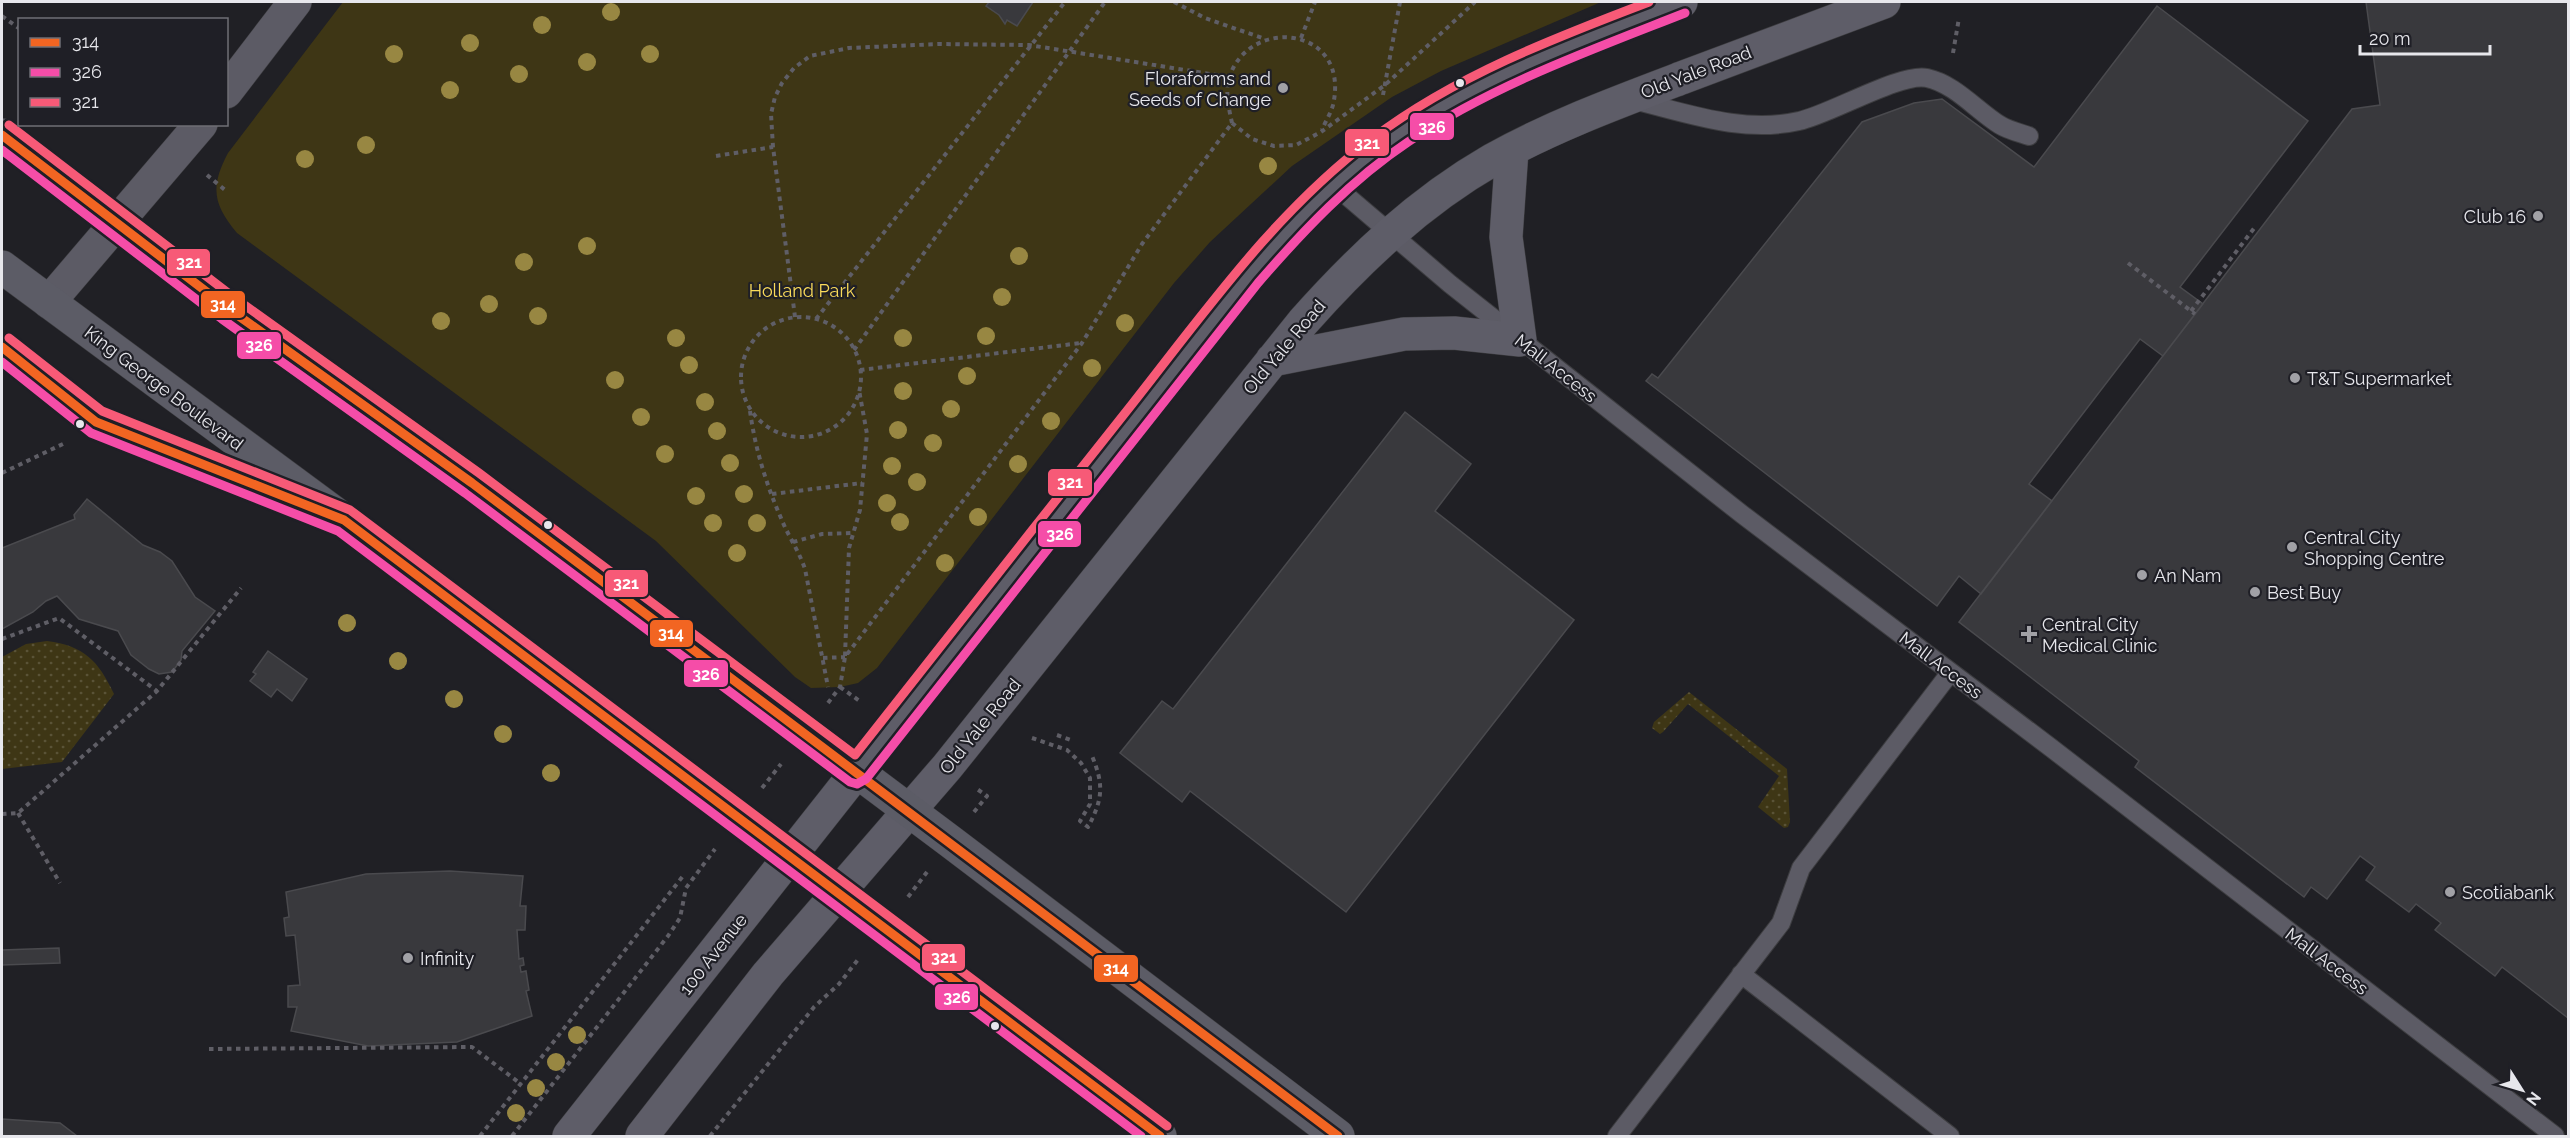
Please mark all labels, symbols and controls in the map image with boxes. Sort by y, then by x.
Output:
legend [18,18,228,126]
scale bar [2360,18,2490,56]
text: 20 m [2369,28,2411,49]
text: 314 [72,31,99,52]
street label: Old Yale Road [1638,41,1754,103]
text: 326 [72,61,102,82]
place label: Floraforms and Seeds of Change [1129,68,1271,110]
unlabelled marker [1454,77,1466,89]
marker: Floraforms and Seeds of Change [1276,81,1290,95]
text: 321 [72,91,99,112]
line badge: 326 [1409,112,1455,141]
text: 326 [1418,118,1446,137]
line badge: 321 [1344,128,1390,157]
text: 321 [1354,134,1380,153]
place label: Club 16 [2464,206,2526,227]
marker: Club 16 [2531,209,2545,223]
line badge: 321 [166,248,211,277]
text: 321 [176,253,202,272]
park label: Holland Park [749,280,856,301]
line badge: 314 [200,290,246,319]
text: 314 [210,295,236,314]
street label: Old Yale Road [1238,296,1330,398]
street label: King George Boulevard [81,321,247,455]
street label: Mall Access [1511,329,1601,407]
line badge: 326 [236,331,282,360]
text: 326 [245,336,273,355]
place label: T&T Supermarket [2307,368,2452,389]
marker: T&T Supermarket [2288,371,2302,385]
unlabelled marker [74,418,86,430]
line badge: 321 [1047,468,1093,497]
text: 321 [1057,473,1083,492]
unlabelled marker [542,519,554,531]
line badge: 326 [1037,520,1082,548]
text: 326 [1046,525,1074,544]
place label: Central City Shopping Centre [2304,527,2445,569]
marker: Central City Shopping Centre [2285,540,2299,554]
place label: An Nam [2154,565,2221,586]
marker: An Nam [2135,568,2149,582]
line badge: 321 [604,569,649,598]
text: 321 [613,574,639,593]
place label: Best Buy [2267,582,2342,603]
marker: Best Buy [2248,585,2262,599]
place label: Central City Medical Clinic [2042,614,2158,656]
line badge: 314 [649,619,694,648]
text: 314 [658,624,684,643]
marker: Central City Medical Clinic [2020,625,2038,643]
street label: Mall Access [1895,627,1987,703]
line badge: 326 [683,659,729,688]
text: 326 [692,665,720,684]
street label: Old Yale Road [935,674,1025,778]
place label: Scotiabank [2462,882,2554,903]
marker: Scotiabank [2443,885,2457,899]
street label: 100 Avenue [675,909,751,999]
street label: Mall Access [2281,923,2373,999]
line badge: 321 [921,943,966,972]
place label: Infinity [420,948,474,969]
text: 321 [931,948,957,967]
marker: Infinity [401,951,415,965]
line badge: 314 [1093,954,1139,983]
text: 314 [1103,959,1129,978]
line badge: 326 [934,983,979,1011]
text: 326 [943,988,971,1007]
unlabelled marker [989,1020,1001,1032]
north arrow [2492,1060,2552,1120]
text: N [2522,1088,2545,1109]

